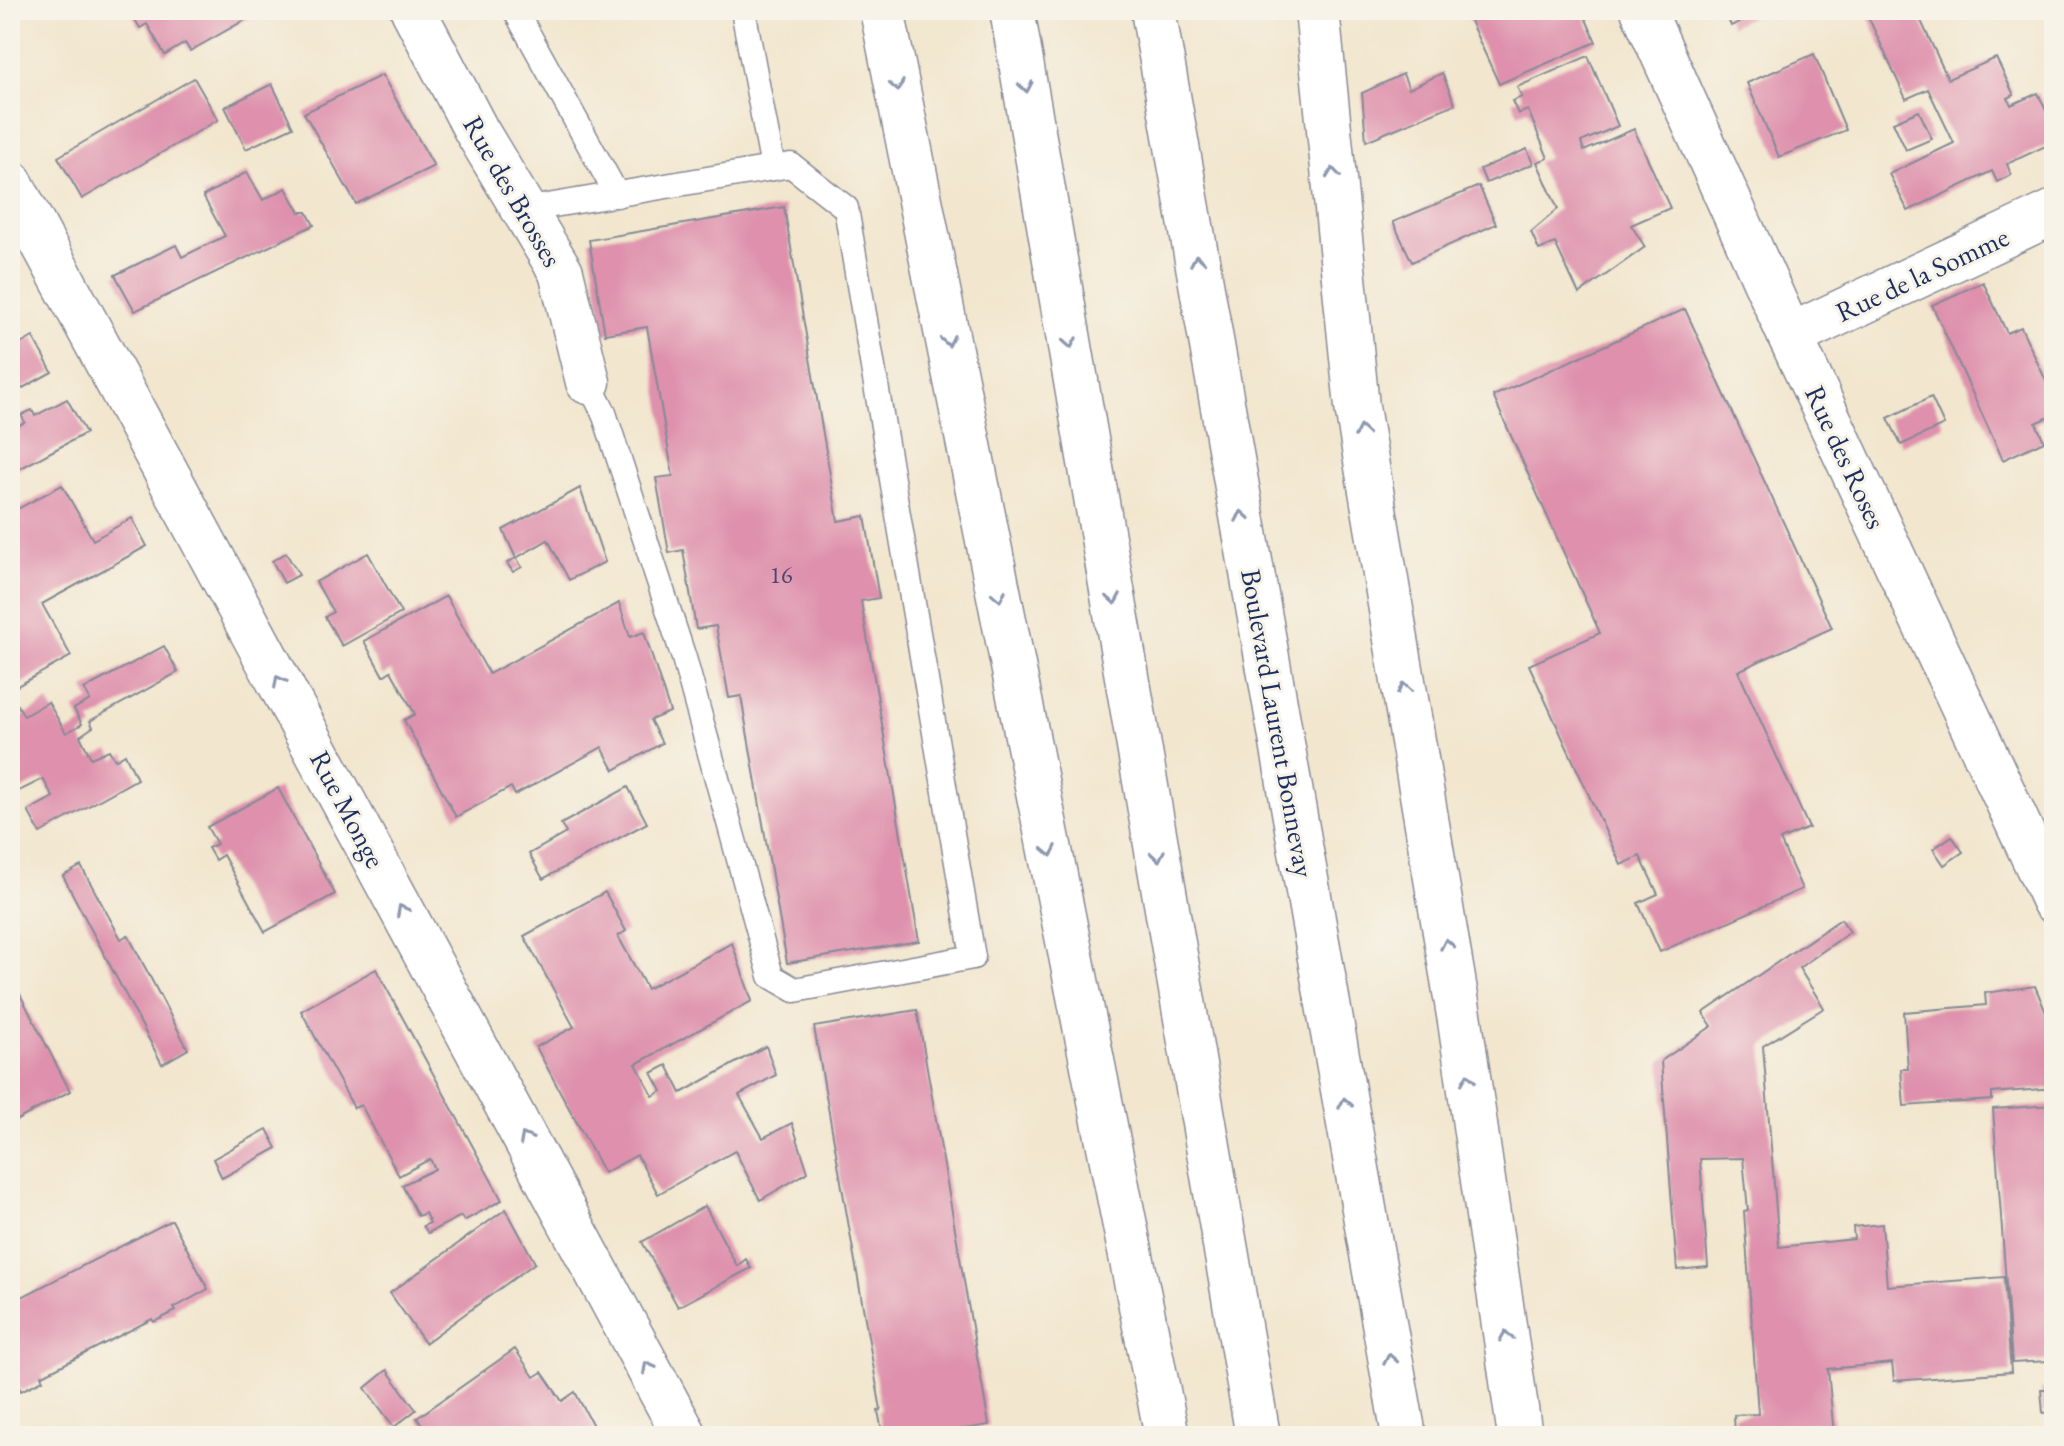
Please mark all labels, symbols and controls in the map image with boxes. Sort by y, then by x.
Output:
one-way arrow [888,79,905,93]
one-way arrow [1016,80,1033,94]
street label: Rue des Brosses [455,109,571,273]
one-way arrow [1325,166,1342,179]
street label: Rue de la Somme [1830,218,2014,330]
one-way arrow [1189,253,1206,267]
one-way arrow [939,335,956,348]
one-way arrow [1060,336,1077,350]
street label: Rue des Roses [1797,380,1895,534]
one-way arrow [1353,424,1370,438]
one-way arrow [1234,509,1251,523]
house number: 16 [769,559,793,590]
street label: Boulevard Laurent Bonnevay [1233,566,1323,881]
one-way arrow [990,590,1007,603]
one-way arrow [1105,593,1122,606]
one-way arrow [273,674,288,689]
one-way arrow [1396,681,1413,694]
street label: Rue Monge [302,744,394,874]
one-way arrow [1041,845,1058,858]
one-way arrow [1149,849,1166,862]
one-way arrow [396,904,412,918]
one-way arrow [1439,937,1456,951]
one-way arrow [1460,1072,1477,1086]
one-way arrow [1338,1096,1355,1110]
one-way arrow [520,1132,535,1147]
one-way arrow [1498,1329,1515,1343]
one-way arrow [1383,1352,1400,1366]
one-way arrow [643,1361,658,1376]

